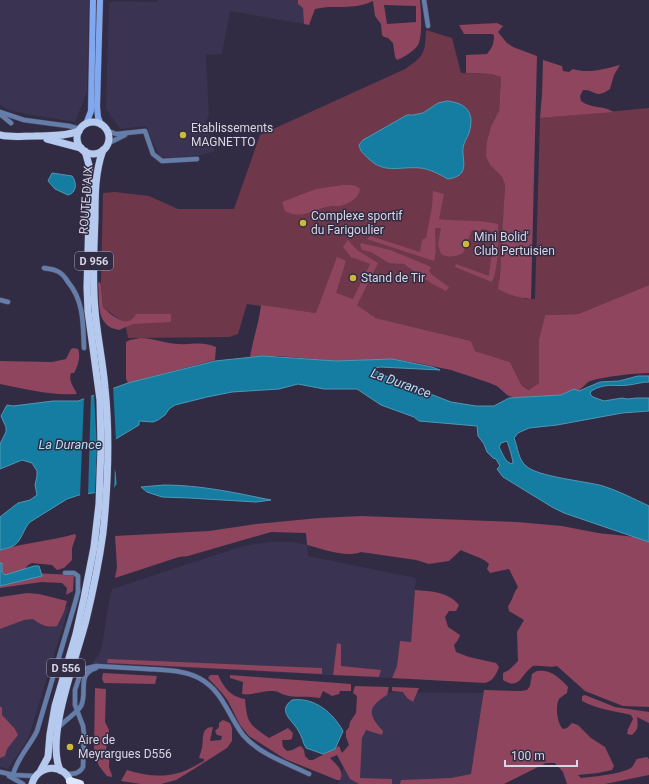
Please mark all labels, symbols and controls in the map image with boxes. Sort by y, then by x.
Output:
place label: Etablissements MAGNETTO [191,121,273,149]
marker: Etablissements MAGNETTO [178,130,188,140]
street label: ROUTE D'AIX [77,165,95,235]
place label: Complexe sportif du Farigoulier [311,209,403,237]
marker: Complexe sportif du Farigoulier [298,218,308,228]
place label: Mini Bolid' Club Pertuisien [474,230,555,258]
marker: Mini Bolid' Club Pertuisien [461,239,471,249]
road number: D 956 [75,252,113,270]
place label: Stand de Tir [361,271,425,285]
marker: Stand de Tir [348,273,358,283]
water label: La Durance [369,365,434,401]
water label: La Durance [38,437,102,452]
road number: D 556 [47,659,85,677]
place label: Aire de Meyrargues D556 [78,733,172,761]
marker: Aire de Meyrargues D556 [65,742,75,752]
scale bar [505,742,577,768]
text: 100 m [511,749,545,763]

